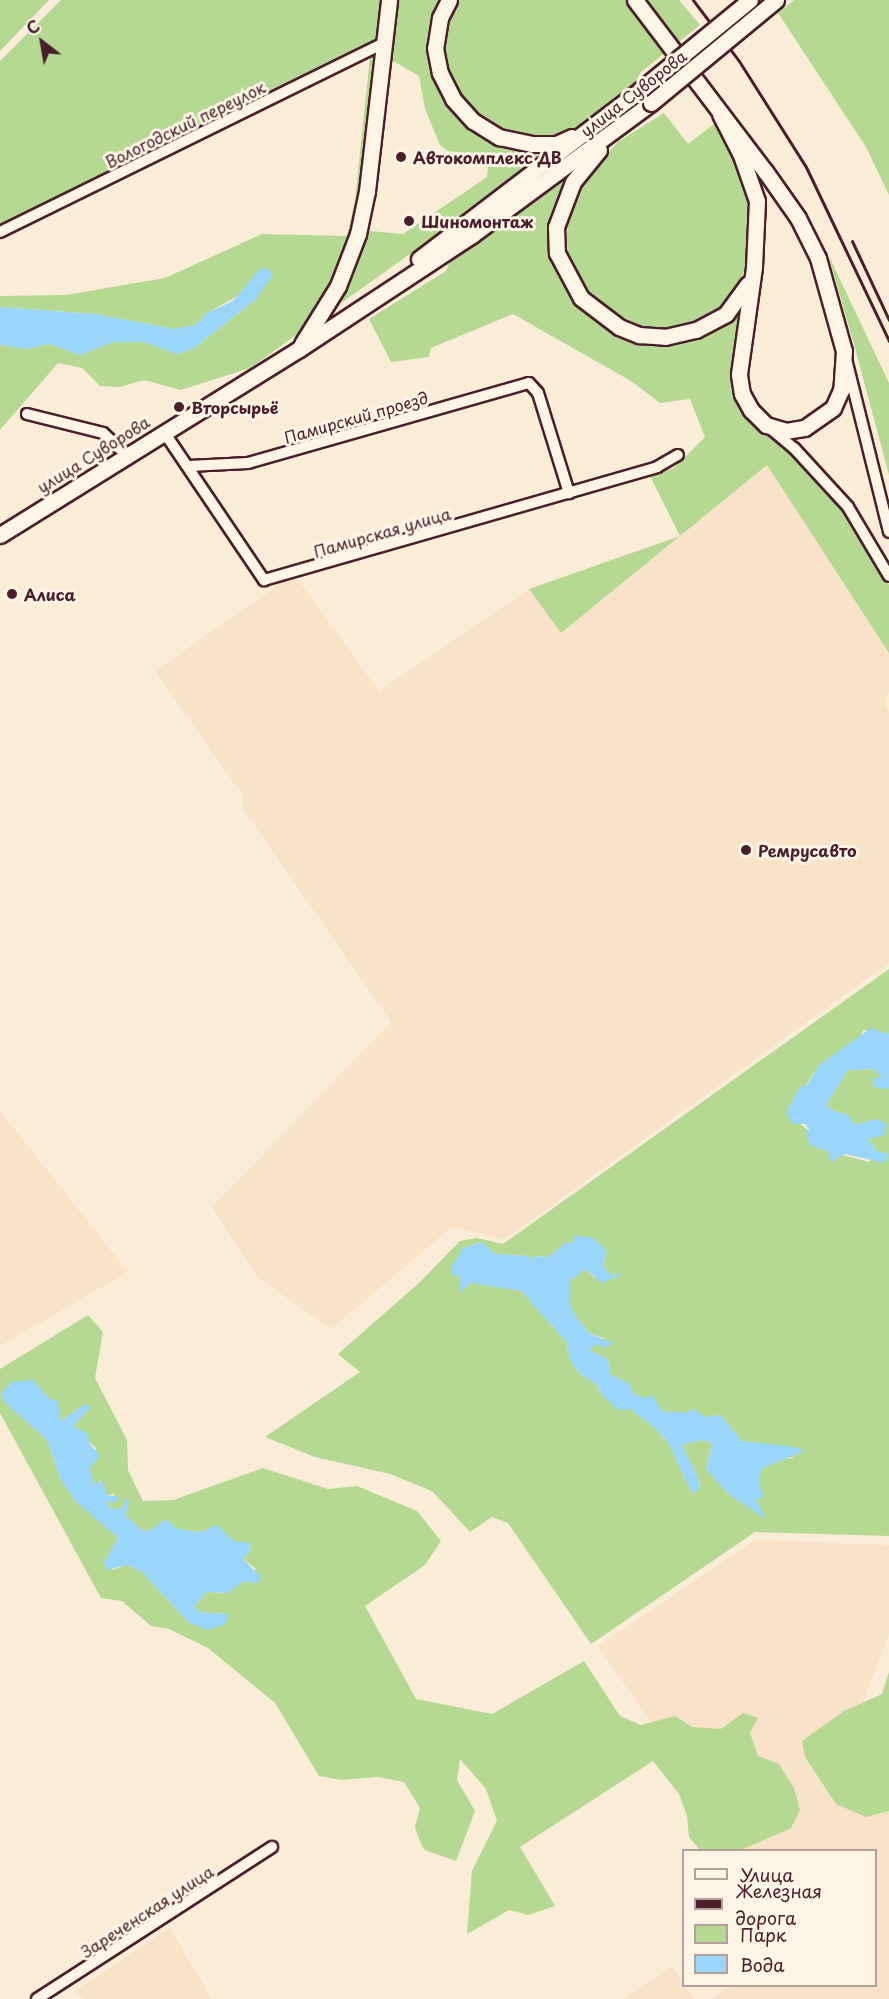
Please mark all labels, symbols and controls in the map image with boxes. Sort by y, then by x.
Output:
north arrow [12,12,72,72]
text: С [21,13,44,40]
street label: улица Суворова [576,45,690,141]
street label: Вологодский переулок [102,77,268,171]
place label: Автокомплекс ДВ [413,147,562,167]
marker: Автокомплекс ДВ [394,150,408,164]
place label: Шиномонтаж [421,211,533,231]
marker: Шиномонтаж [402,214,416,228]
street label: Памирский проезд [282,387,430,447]
place label: Вторсырьё [191,397,279,417]
marker: Вторсырьё [172,400,186,414]
street label: улица Суворова [33,411,153,497]
street label: Памирская улица [311,503,453,561]
place label: Алиса [24,584,76,604]
marker: Алиса [5,587,19,601]
place label: Ремрусавто [758,840,857,860]
marker: Ремрусавто [739,843,753,857]
legend [682,1849,877,1987]
street label: Зареченская улица [77,1861,217,1961]
text: Улица [740,1861,794,1888]
text: Железная дорога [735,1877,822,1931]
text: Парк [740,1921,786,1948]
text: Вода [740,1951,785,1978]

